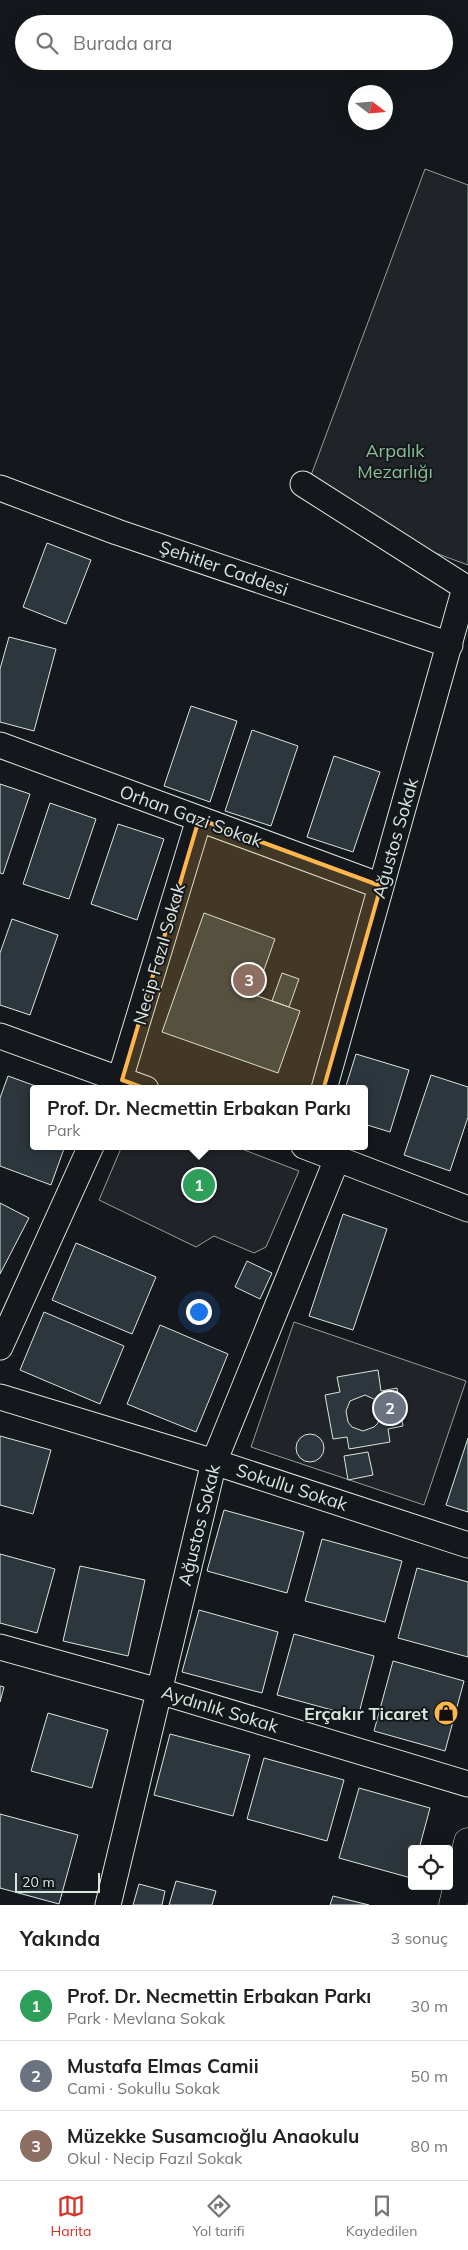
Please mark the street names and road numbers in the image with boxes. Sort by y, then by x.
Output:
street label: Şehitler Caddesi [156,535,292,601]
street label: Ağustos Sokak [367,774,423,901]
street label: Orhan Gazi Sokak [117,780,266,853]
street label: Necip Fazıl Sokak [128,880,190,1027]
street label: Sokullu Sokak [234,1458,351,1516]
street label: Ağustos Sokak [173,1461,225,1588]
street label: Aydınlık Sokak [159,1680,282,1738]

